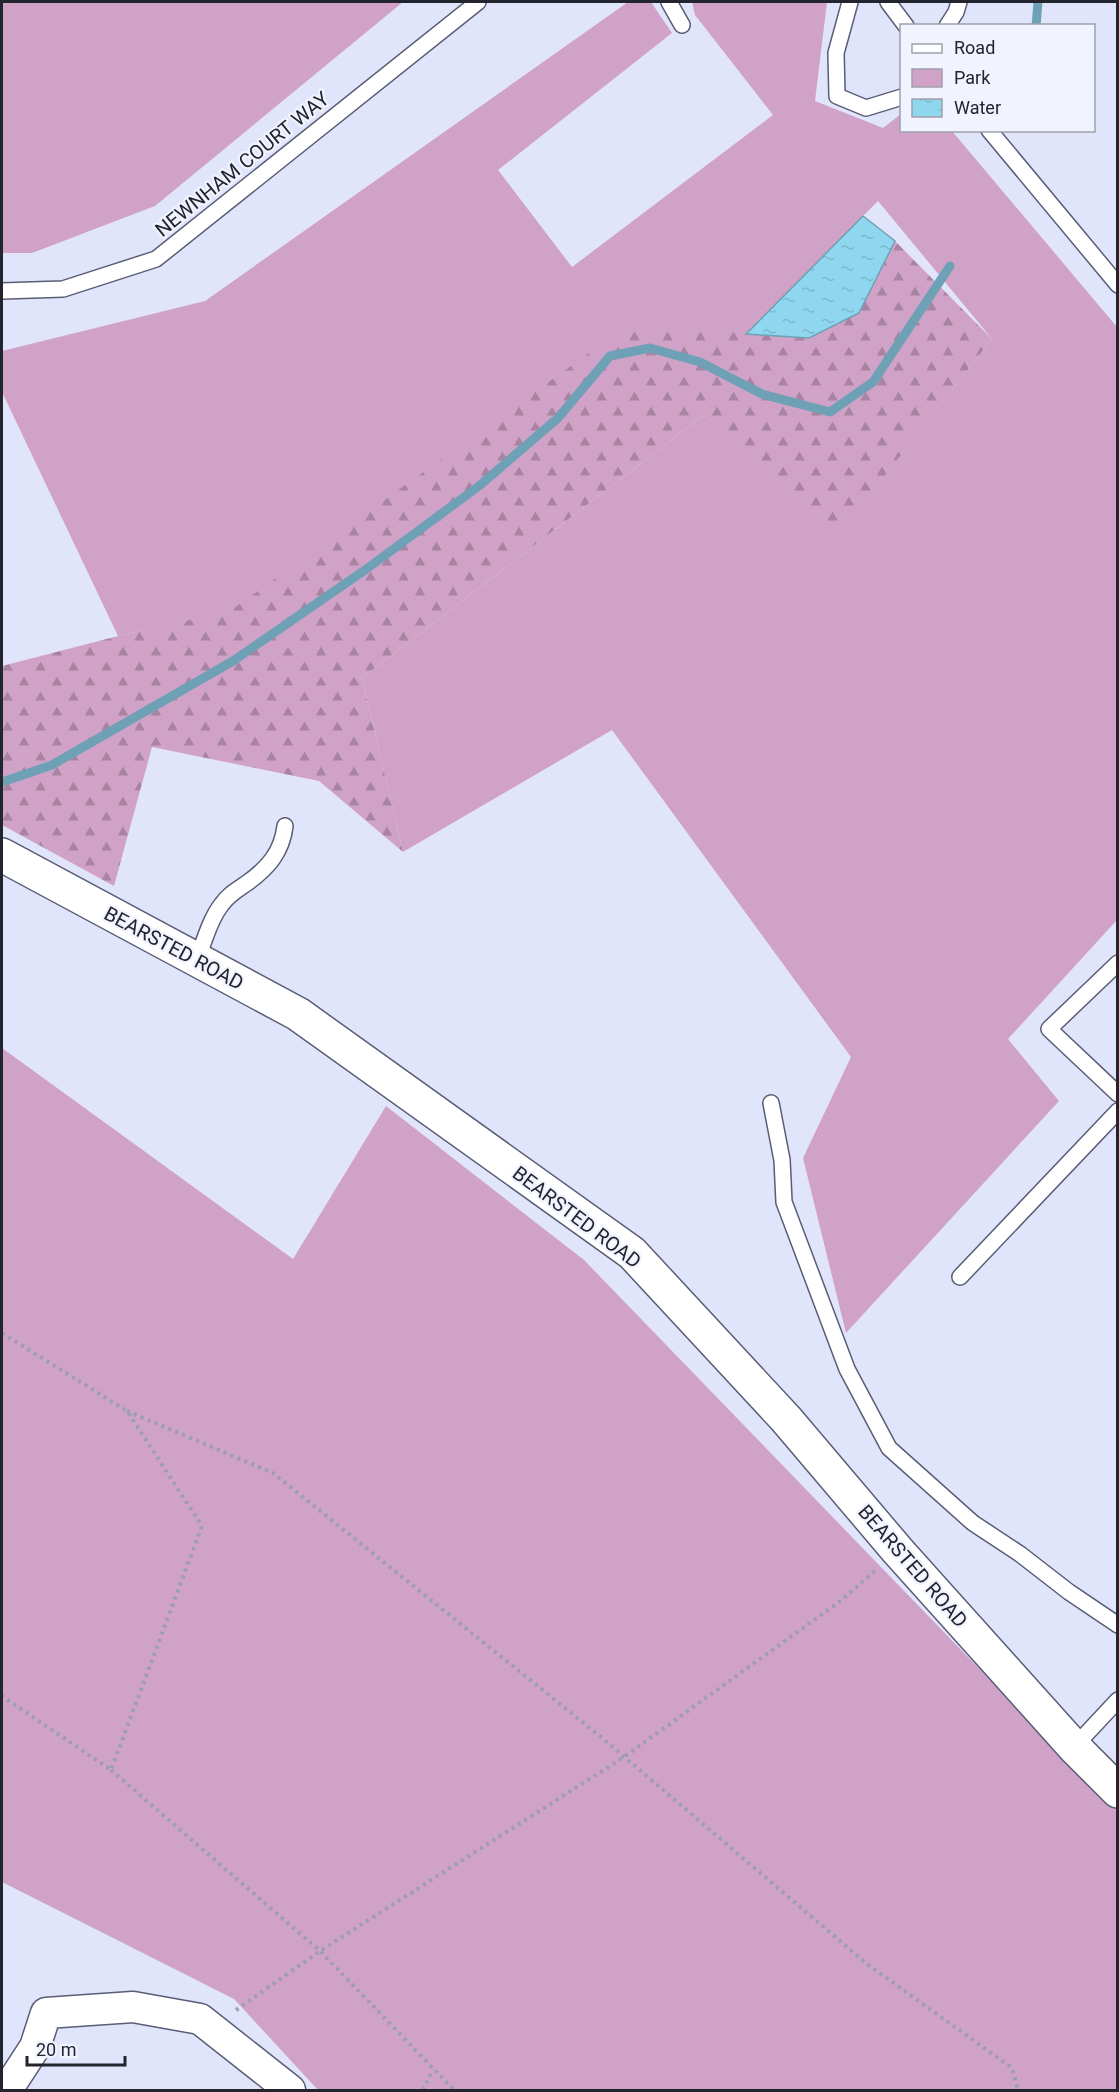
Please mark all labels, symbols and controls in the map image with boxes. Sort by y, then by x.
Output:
legend [900,24,1095,132]
text: Road [954,37,995,58]
text: Park [954,67,991,88]
street label: NEWNHAM COURT WAY [150,86,334,242]
text: Water [954,97,1001,118]
street label: BEARSTED ROAD [100,901,248,995]
street label: BEARSTED ROAD [508,1161,646,1273]
street label: BEARSTED ROAD [853,1500,973,1632]
scale bar [27,2029,124,2067]
text: 20 m [36,2039,76,2060]

